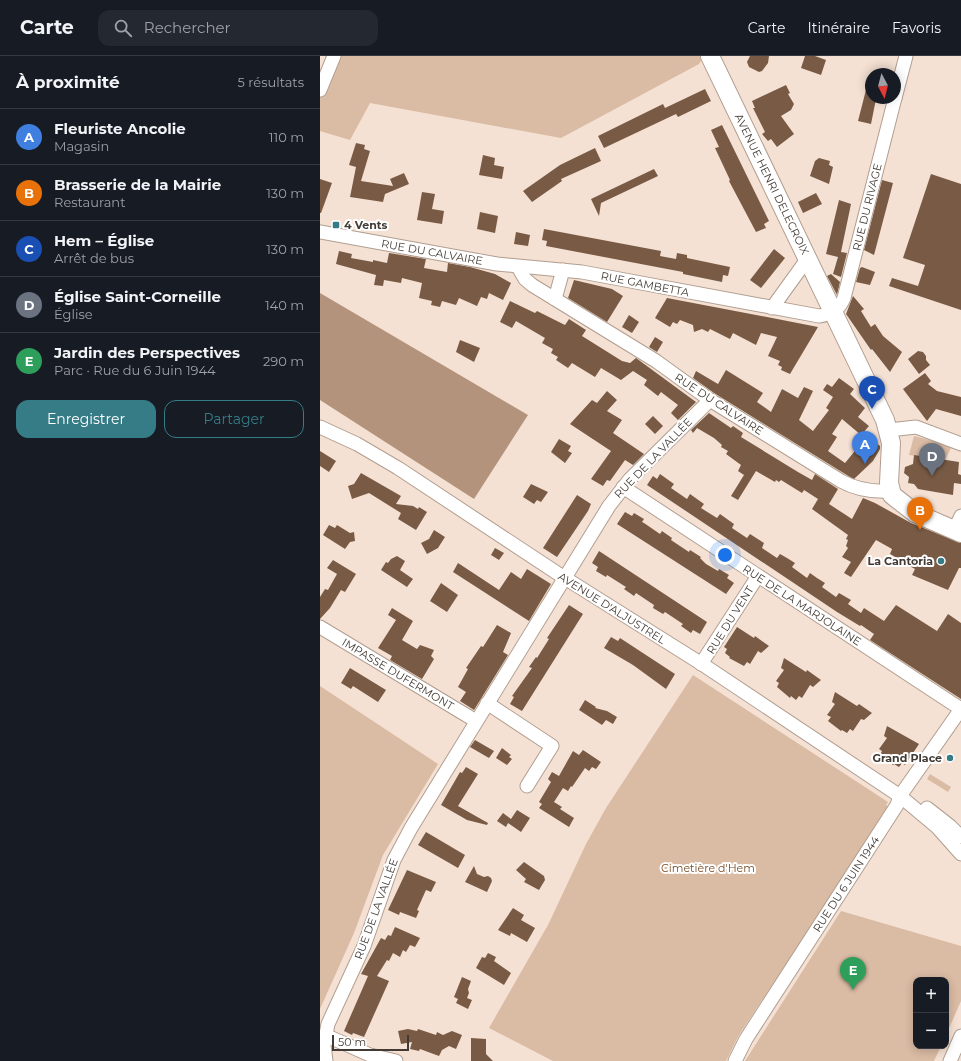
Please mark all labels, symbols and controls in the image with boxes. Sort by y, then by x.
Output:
search box [98,10,378,46]
text: Carte [20,16,74,39]
icon: search [112,17,134,39]
text: Rechercher [144,18,231,37]
text: Carte [748,19,785,37]
text: Itinéraire [807,19,870,37]
text: Favoris [892,19,941,37]
north arrow [865,68,901,104]
text: À proximité [16,72,120,92]
text: 5 résultats [238,74,304,90]
street label: AVENUE HENRI DELECROIX [732,111,813,258]
text: Fleuriste Ancolie [54,119,186,138]
text: A [24,129,34,145]
text: 110 m [269,129,304,145]
text: Magasin [54,138,109,154]
street label: RUE DU RIVAGE [849,162,885,252]
text: Brasserie de la Mairie [54,175,221,194]
text: B [24,185,34,201]
text: 130 m [266,185,304,201]
text: Restaurant [54,194,125,210]
place label: 4 Vents [344,218,388,232]
marker: 4 Vents [331,220,341,230]
text: Hem – Église [54,231,154,250]
street label: RUE DU CALVAIRE [380,236,484,268]
text: C [24,241,34,257]
text: 130 m [266,241,304,257]
text: Arrêt de bus [54,250,134,266]
street label: RUE GAMBETTA [600,269,690,299]
text: Église Saint-Corneille [54,287,221,306]
text: D [24,297,34,313]
text: 140 m [265,297,304,313]
text: Église [54,306,93,322]
text: Jardin des Perspectives [54,343,240,362]
text: E [25,353,33,369]
text: 290 m [263,353,304,369]
text: Parc · Rue du 6 Juin 1944 [54,362,216,378]
street label: RUE DU CALVAIRE [672,370,766,438]
pin: C [859,376,885,409]
button: Enregistrer [16,400,156,438]
button: Partager [164,400,304,438]
street label: RUE DE LA VALLÉE [611,415,695,501]
pin: A [852,431,878,464]
pin: D [919,443,945,476]
pin: B [907,497,933,530]
your location [715,545,735,565]
place label: La Cantoria [867,554,933,568]
marker: La Cantoria [936,556,946,566]
street label: RUE DE LA MARJOLAINE [740,561,864,649]
street label: AVENUE D'ALJUSTREL [556,569,669,647]
street label: RUE DU VENT [703,583,757,657]
street label: IMPASSE DUFERMONT [340,635,457,713]
place label: Grand Place [872,751,942,765]
marker: Grand Place [945,753,955,763]
street label: RUE DU 6 JUIN 1944 [810,833,883,935]
street label: RUE DE LA VALLÉE [351,857,401,961]
park label: Cimetière d'Hem [661,861,755,875]
pin: E [840,957,866,990]
map controls [913,977,949,1049]
button: + [913,977,949,1013]
button: − [913,1013,949,1049]
scale bar [332,1033,409,1052]
text: 50 m [338,1035,366,1049]

